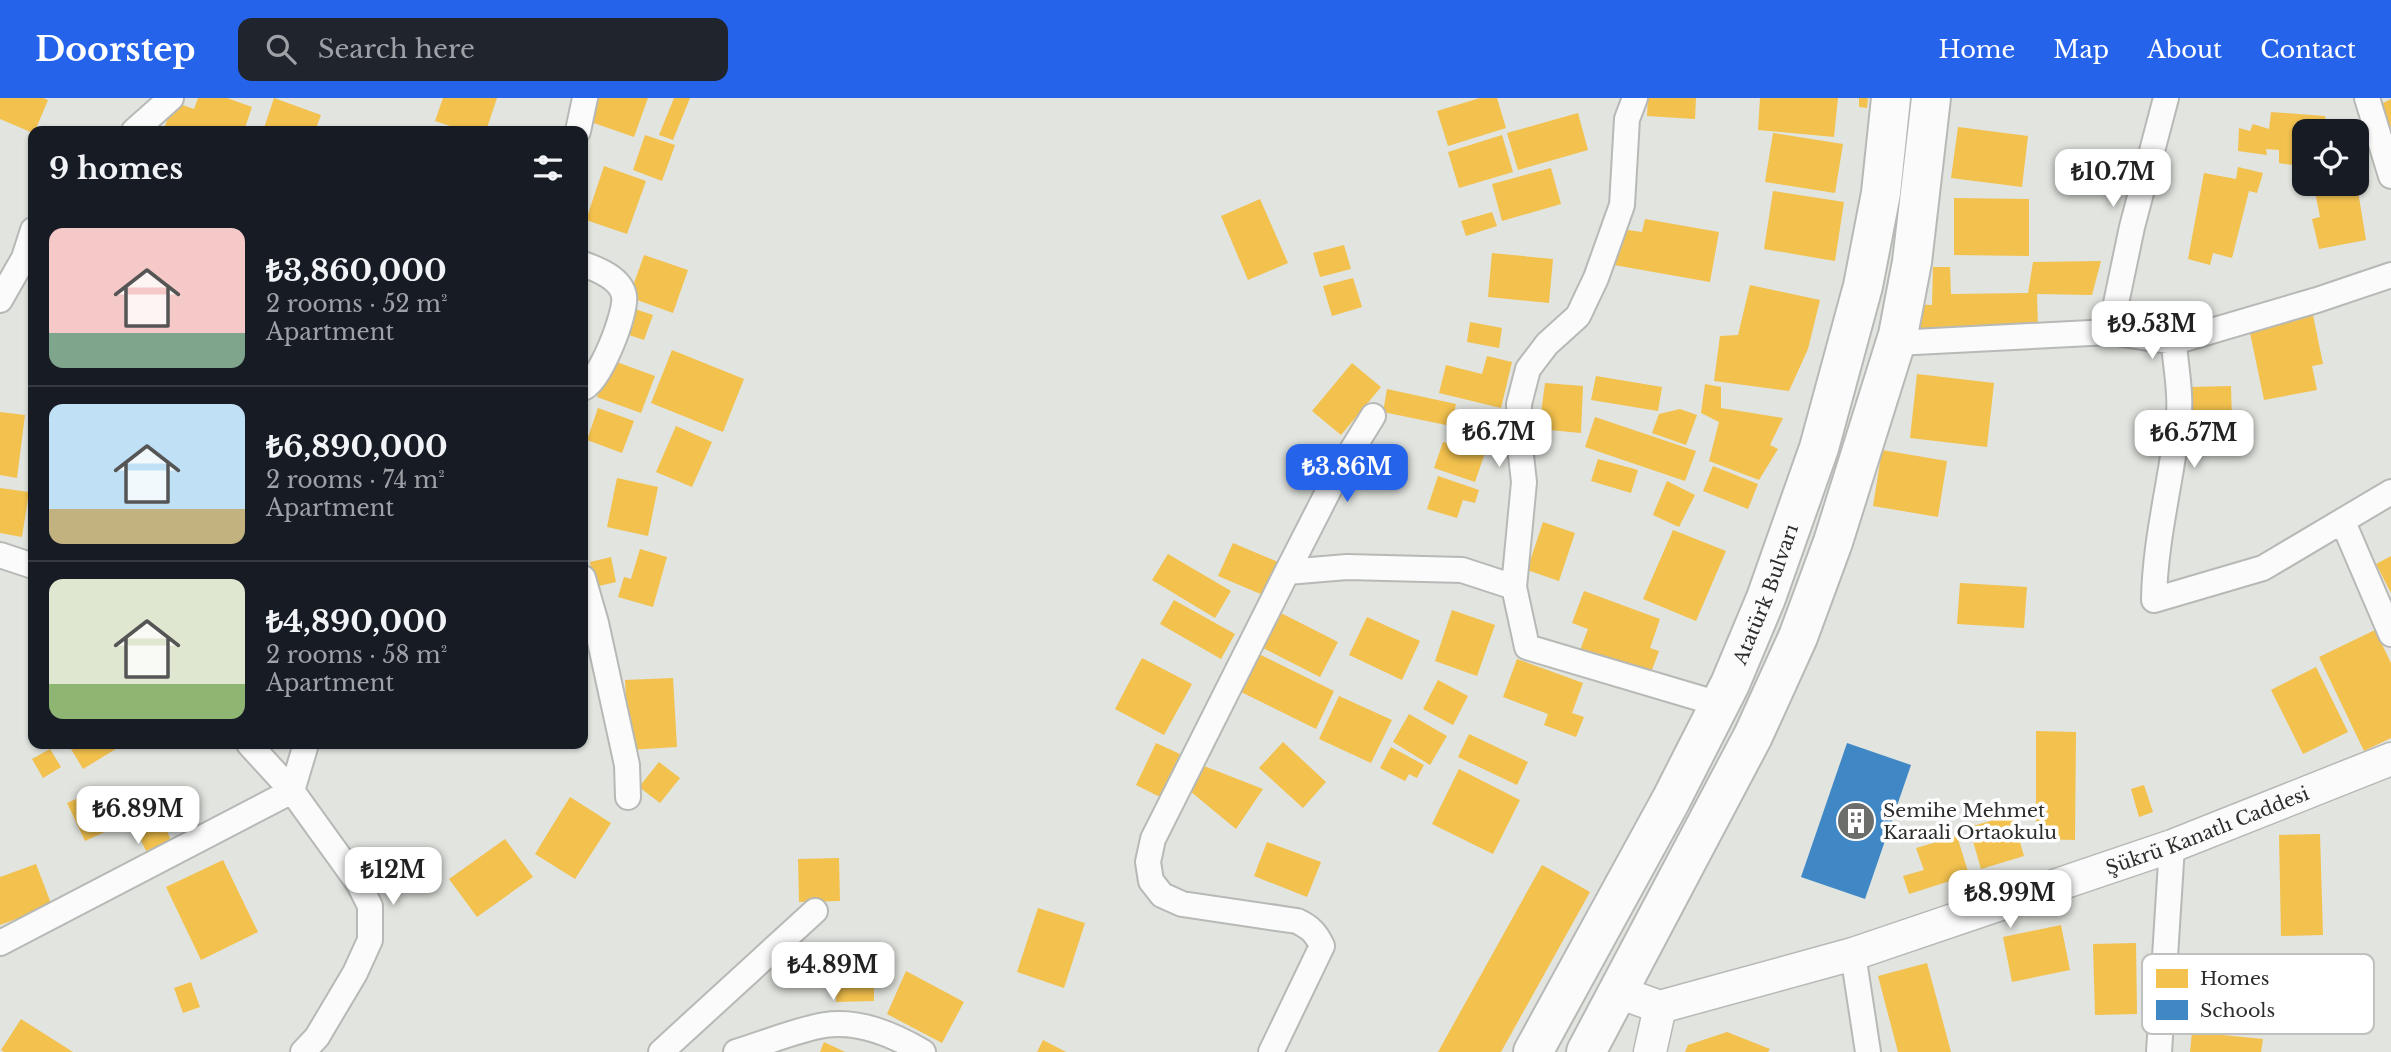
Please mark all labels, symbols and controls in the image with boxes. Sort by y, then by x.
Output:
search box [238,18,728,81]
text: Doorstep [35,29,196,70]
icon: search [262,30,300,68]
text: Search here [318,33,475,65]
text: Home [1939,35,2015,64]
text: Map [2053,35,2109,64]
text: About [2147,35,2222,64]
text: Contact [2260,35,2356,64]
map controls [2292,119,2369,196]
button: locate [2292,119,2369,196]
icon: filters [529,149,567,187]
text: 9 homes [49,150,183,187]
pin: ₺10.7M [2056,150,2170,209]
text: ₺10.7M [2071,158,2155,186]
text: ₺3,860,000 [266,252,447,289]
icon: home [105,256,189,340]
text: 2 rooms · 52 m² [266,290,448,318]
pin: ₺9.53M [2095,302,2209,361]
text: ₺9.53M [2108,310,2196,338]
text: Apartment [266,318,394,346]
pin: ₺6.7M [1450,410,1548,469]
pin: ₺6.57M [2137,410,2251,470]
text: ₺6.7M [1463,418,1535,446]
text: ₺6.57M [2151,419,2237,447]
text: ₺6,890,000 [266,428,448,465]
icon: home [105,432,189,516]
pin: ₺3.86M [1290,444,1404,504]
text: ₺3.86M [1302,453,1392,481]
text: 2 rooms · 74 m² [266,466,445,494]
text: Apartment [266,494,394,522]
street label: Atatürk Bulvarı [1728,520,1803,669]
text: ₺4,890,000 [266,603,447,640]
icon: home [105,607,189,691]
text: 2 rooms · 58 m² [266,641,447,669]
text: Apartment [266,669,394,697]
street label: Şükrü Kanatlı Caddesi [2103,782,2313,880]
pin: ₺6.89M [81,786,195,846]
text: ₺6.89M [92,795,184,823]
place label: Semihe Mehmet Karaali Ortaokulu [1883,799,2057,844]
building icon: Semihe Mehmet Karaali Ortaokulu [1835,800,1877,842]
pin: ₺12M [352,848,434,907]
text: ₺12M [361,856,425,884]
pin: ₺8.99M [1953,870,2067,930]
text: ₺8.99M [1964,879,2056,907]
pin: ₺4.89M [776,942,890,1002]
text: ₺4.89M [788,951,878,979]
legend [2142,954,2374,1034]
text: Homes [2200,967,2269,990]
text: Schools [2200,999,2275,1022]

